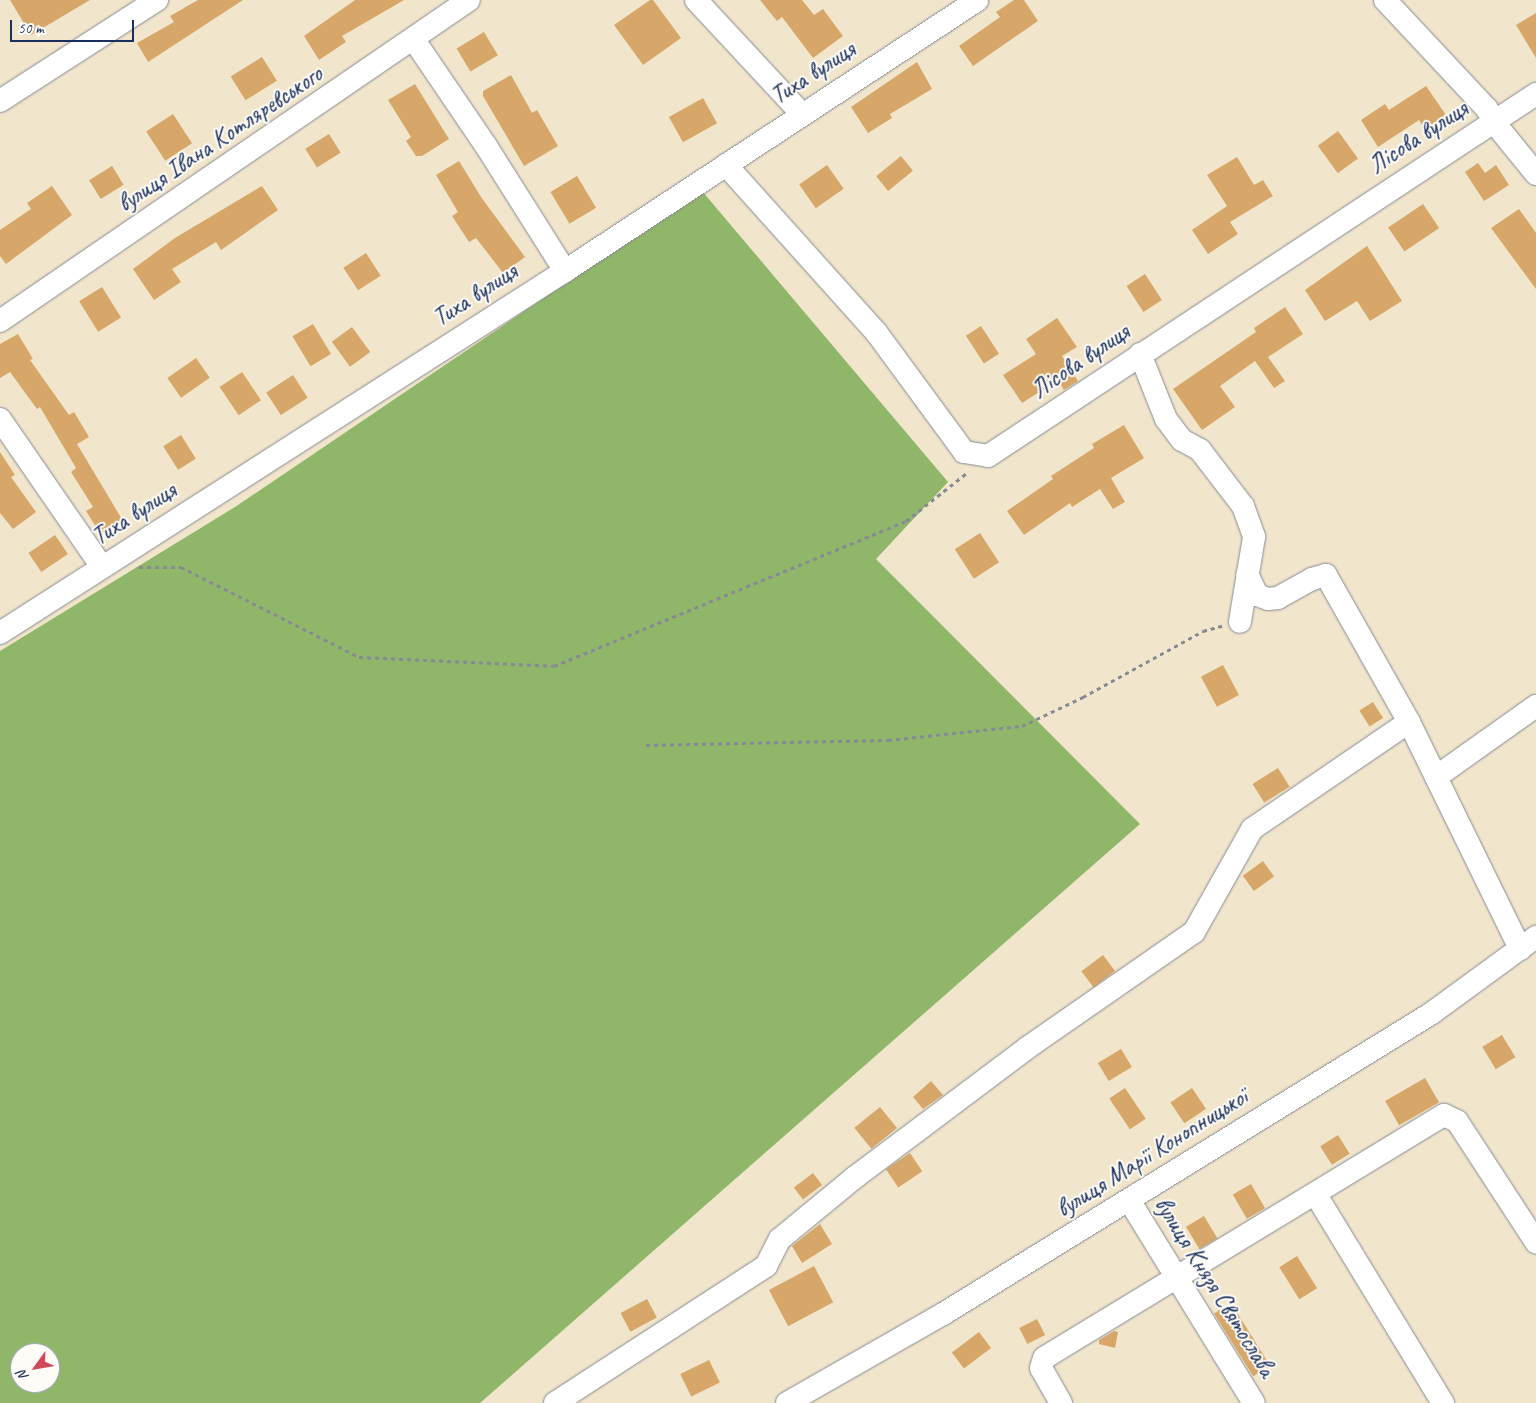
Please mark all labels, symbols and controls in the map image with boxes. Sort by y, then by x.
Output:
scale bar [12,10,136,42]
text: 50 m [18,19,44,38]
street label: Тиха вулиця [765,34,861,112]
street label: вулиця Івана Котляревського [113,60,327,218]
street label: Лісова вулиця [1362,93,1474,181]
street label: Тиха вулиця [427,256,523,334]
street label: Лісова вулиця [1024,317,1136,405]
street label: Тиха вулиця [86,475,182,553]
street label: вулиця Марії Конопницької [1051,1082,1253,1224]
street label: вулиця Князя Святослава [1147,1190,1283,1384]
north arrow [10,1343,60,1393]
text: N [13,1368,32,1384]

